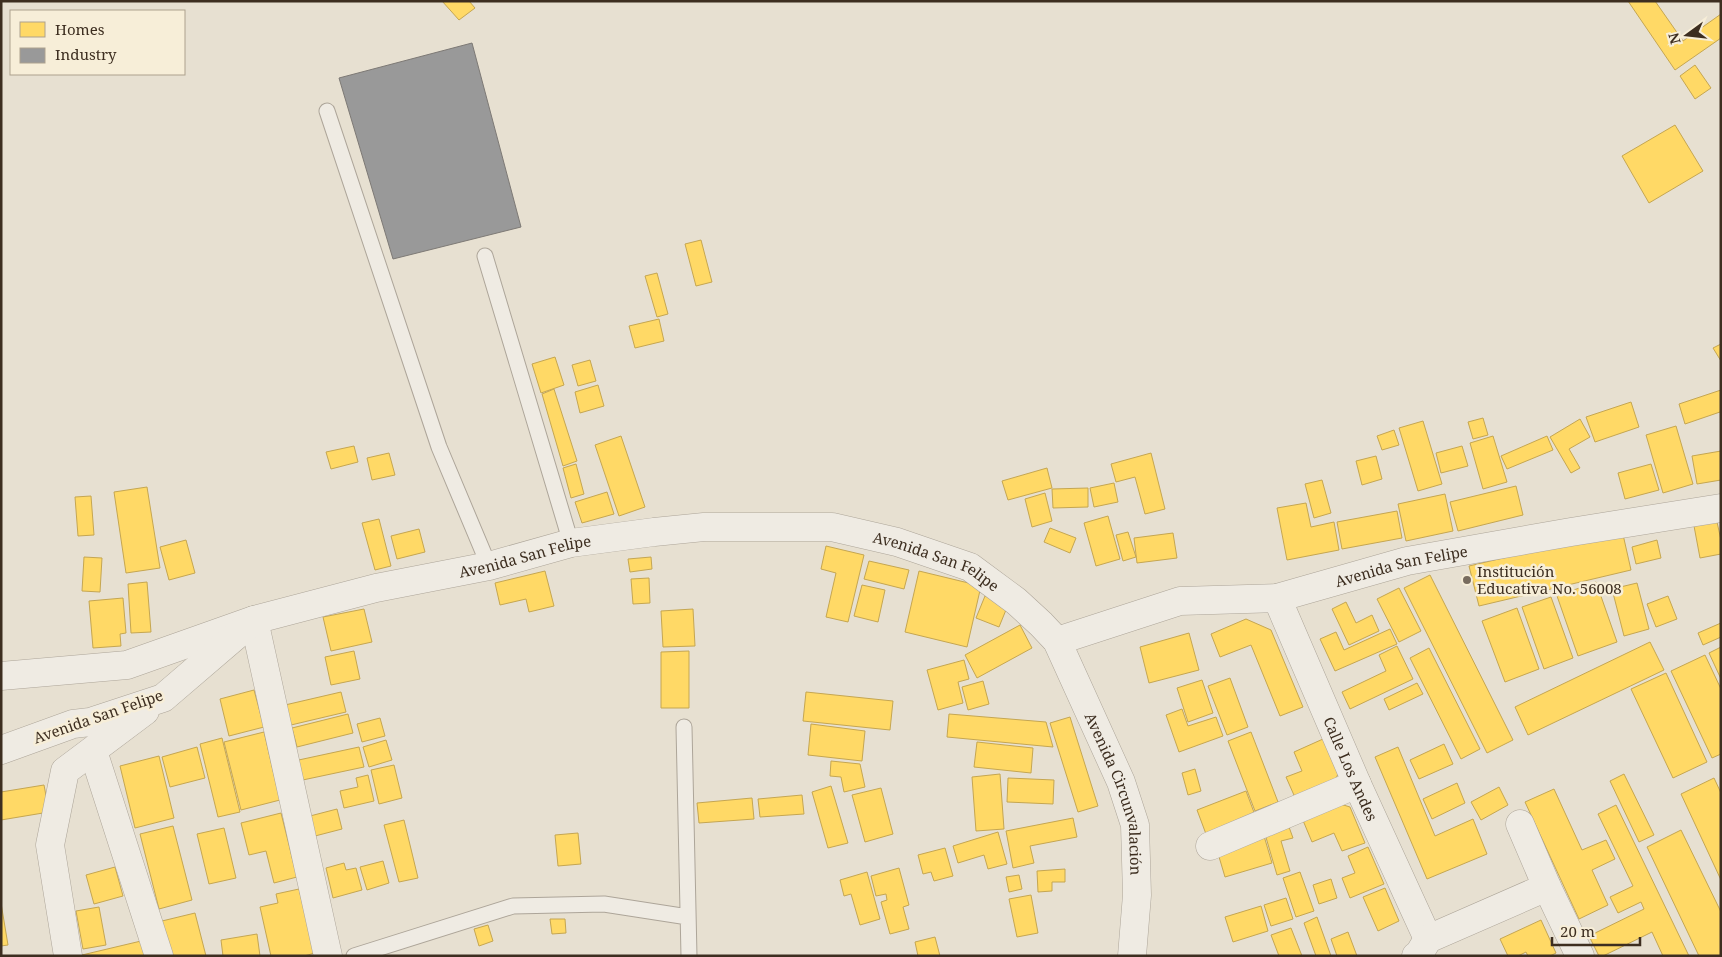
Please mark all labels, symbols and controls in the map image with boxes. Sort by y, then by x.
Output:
legend [10,10,185,75]
north arrow [1662,10,1712,60]
text: Homes [55,19,105,39]
text: N [1663,31,1685,46]
text: Industry [55,44,117,64]
street label: Avenida San Felipe [871,527,1003,595]
street label: Avenida San Felipe [457,530,592,582]
street label: Avenida San Felipe [1333,540,1469,591]
place label: Institución Educativa No. 56008 [1477,561,1622,598]
marker: Institución Educativa No. 56008 [1461,574,1473,586]
street label: Avenida San Felipe [31,684,165,748]
street label: Avenida Circunvalación [1081,709,1146,876]
street label: Calle Los Andes [1319,714,1383,824]
scale bar [1552,914,1640,946]
text: 20 m [1560,921,1595,941]

